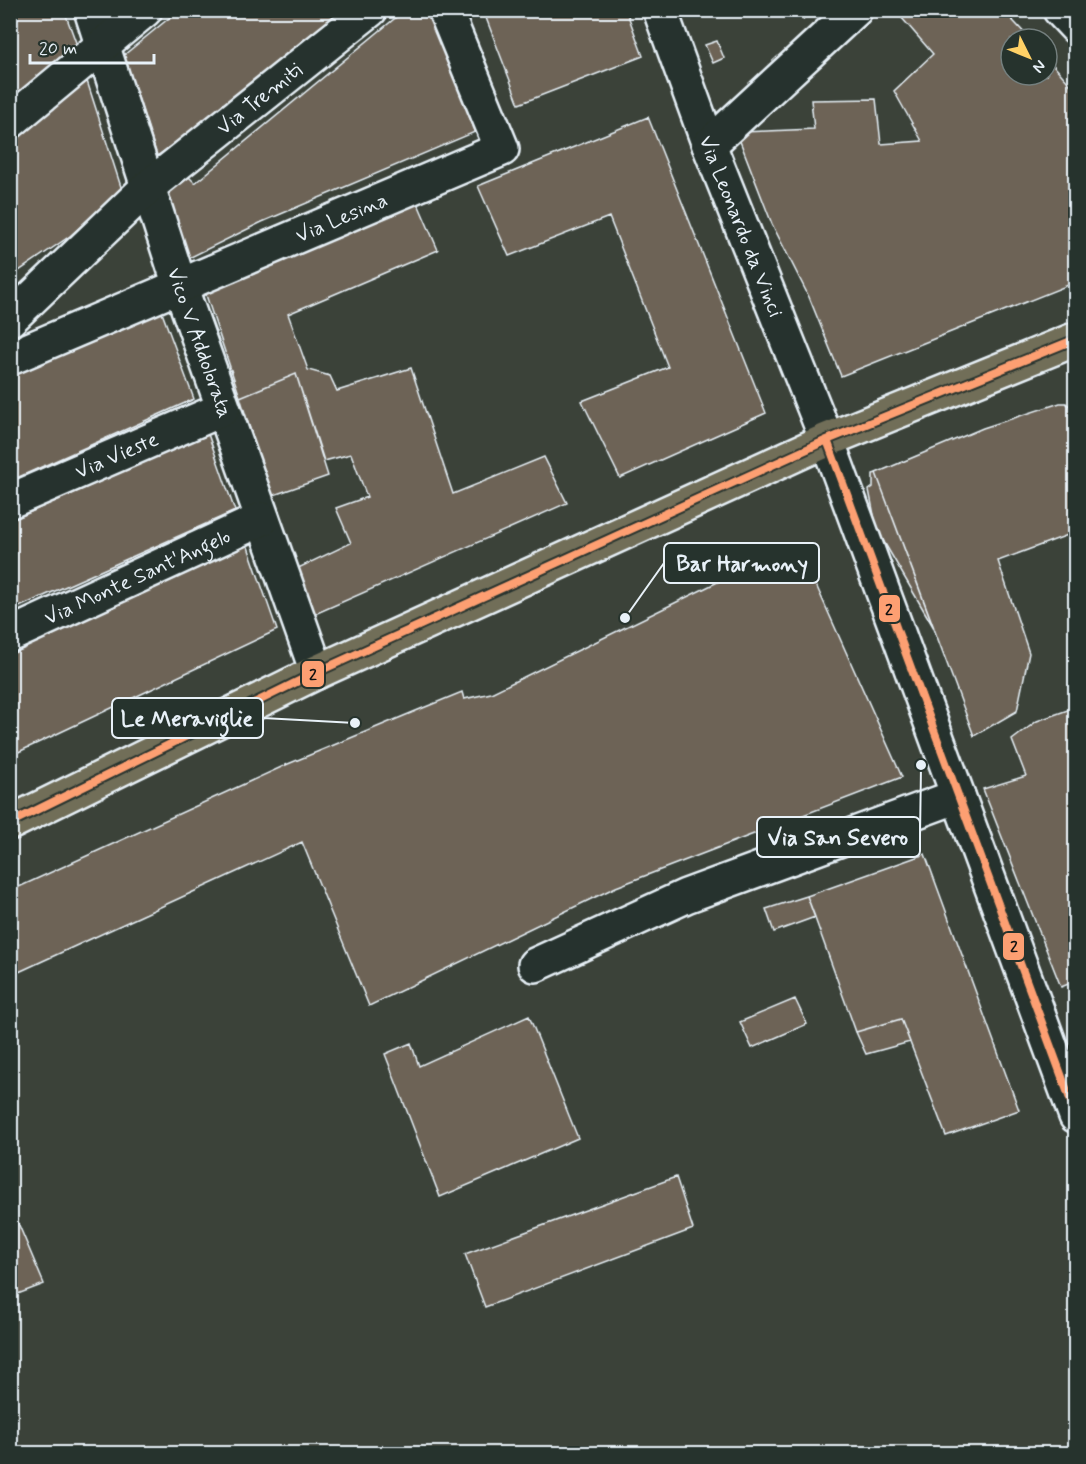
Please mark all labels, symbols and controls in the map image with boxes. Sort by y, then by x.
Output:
scale bar [30,27,154,65]
north arrow [999,27,1059,87]
text: 20 m [39,37,77,61]
text: N [1028,55,1050,77]
street label: Via Tremiti [211,56,308,142]
street label: Via Leonardo da Vinci [692,132,790,322]
street label: Via Lesina [291,186,392,250]
street label: Vico V Addolorata [160,264,239,422]
street label: Via Vieste [71,426,163,486]
street label: Via Monte Sant'Angelo [40,522,235,632]
callout: Bar Harmony [664,543,819,583]
text: Bar Harmony [676,551,808,580]
line badge: 2 [878,594,901,623]
text: 2 [885,600,893,621]
line badge: 2 [301,660,325,688]
text: 2 [309,665,317,686]
callout: Le Meraviglie [112,698,263,738]
text: Le Meraviglie [121,706,254,738]
callout: Via San Severo [757,817,920,857]
text: Via San Severo [768,825,909,853]
line badge: 2 [1002,932,1025,961]
text: 2 [1010,937,1018,958]

